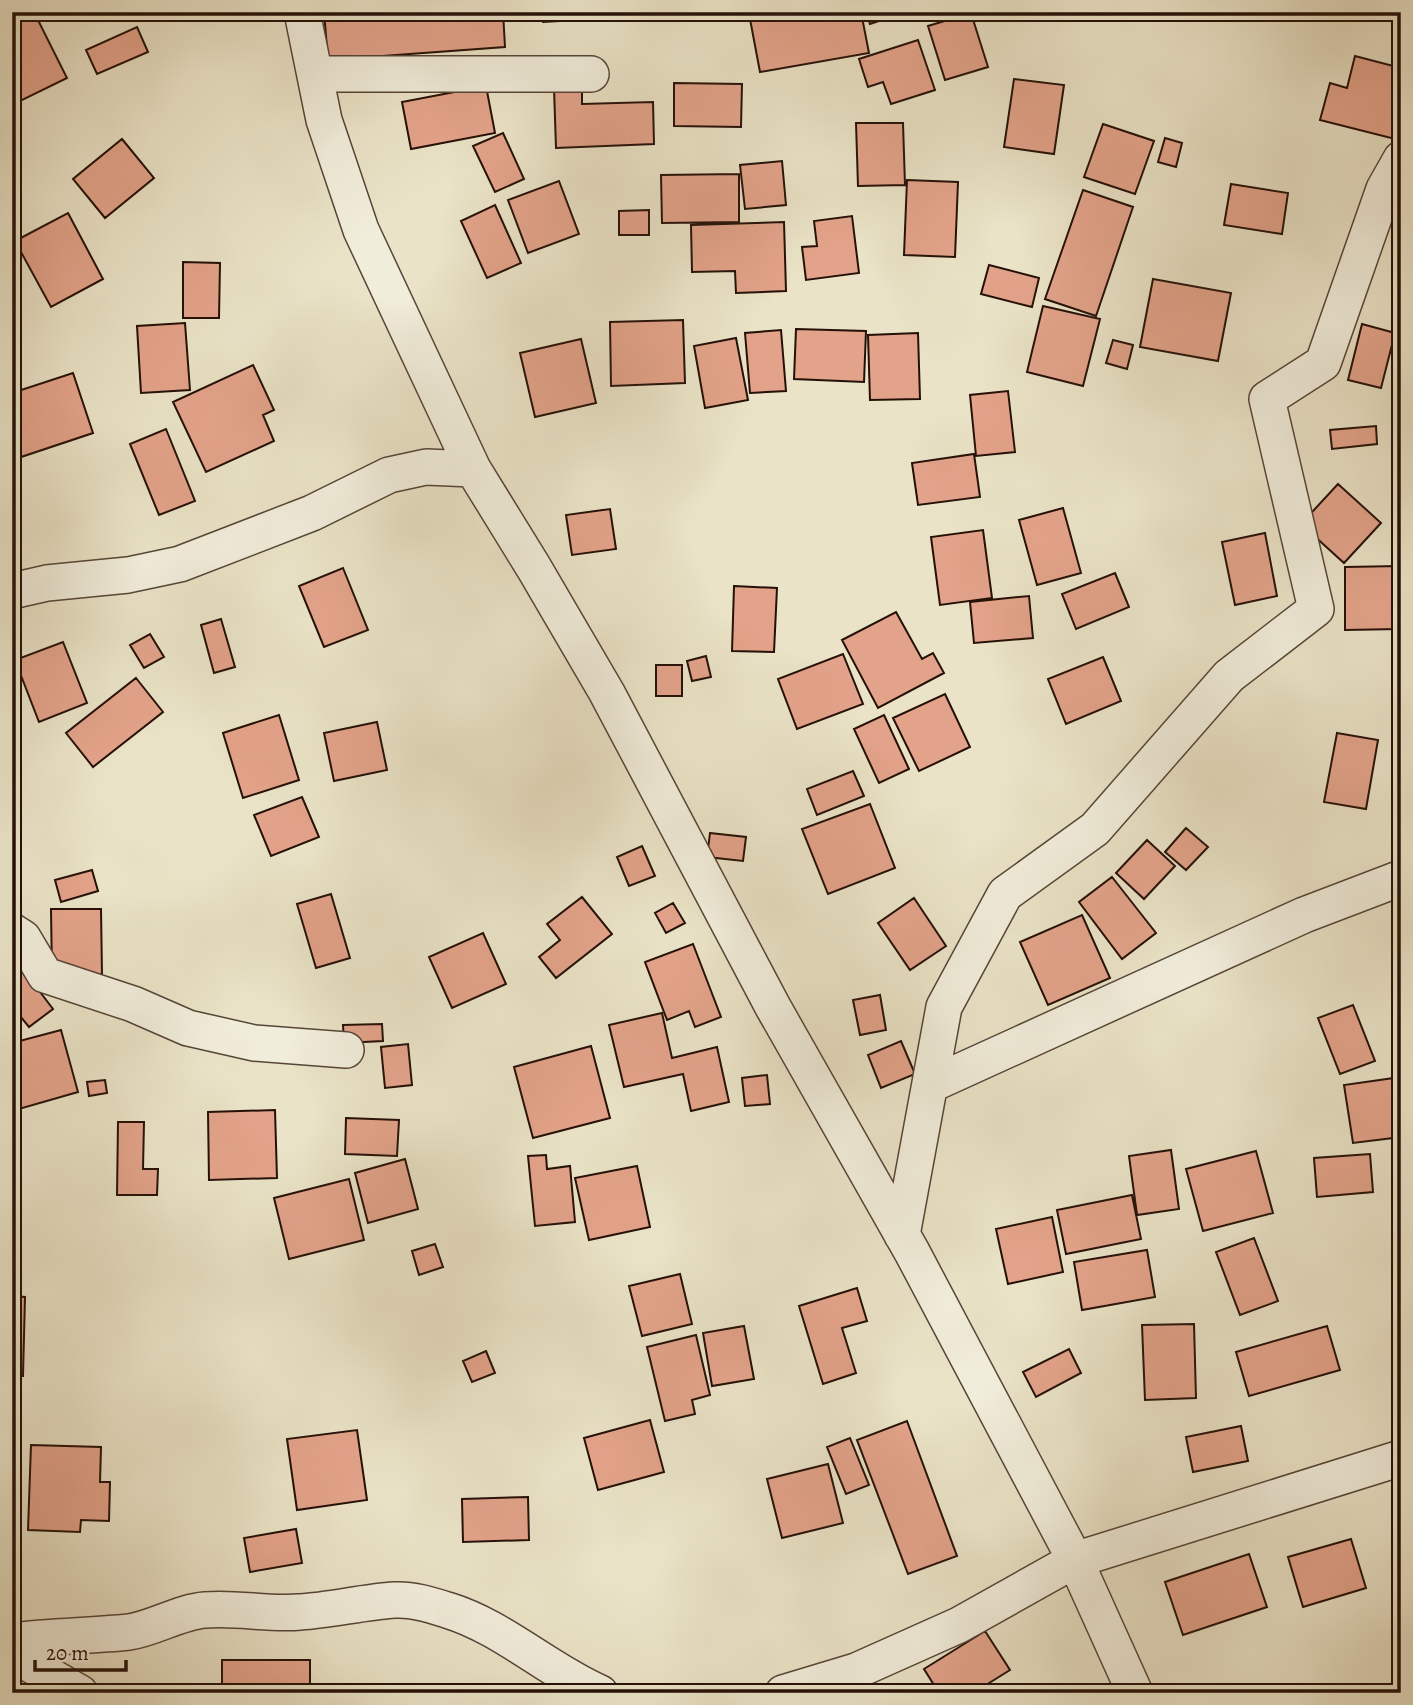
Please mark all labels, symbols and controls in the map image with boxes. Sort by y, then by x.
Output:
scale bar [35,1628,126,1672]
text: 20 m [46,1639,89,1667]

